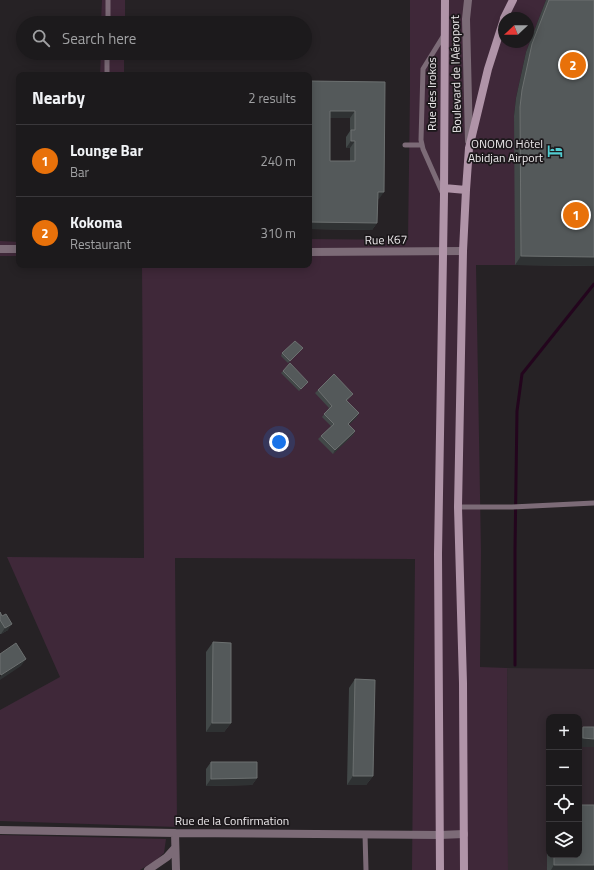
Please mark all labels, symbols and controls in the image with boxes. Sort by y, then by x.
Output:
north arrow [498,12,534,48]
street label: Boulevard de l'Aéroport [445,14,466,133]
search box [16,16,312,60]
icon: search [30,27,52,49]
text: Search here [62,27,136,50]
pin: 2 [560,50,586,80]
street label: Rue des Irokos [422,57,441,131]
text: Nearby [32,85,85,111]
text: 2 results [248,88,296,108]
place label: ONOMO Hôtel Abidjan Airport [468,134,544,167]
text: Lounge Bar [70,139,143,162]
hotel icon: ONOMO Hôtel Abidjan Airport [546,142,564,160]
text: 1 [41,151,49,171]
text: 240 m [260,151,296,171]
text: Bar [70,162,89,182]
pin: 1 [563,200,589,230]
text: Kokoma [70,211,122,234]
text: 2 [41,223,49,243]
text: 310 m [260,223,296,243]
street label: Rue K67 [364,230,408,249]
text: Restaurant [70,234,131,254]
your location [269,432,289,452]
map controls [546,714,582,858]
button: + [546,714,582,750]
button: − [546,750,582,786]
button: locate [546,786,582,822]
street label: Rue de la Confirmation [175,811,289,830]
button: layers [546,822,582,858]

